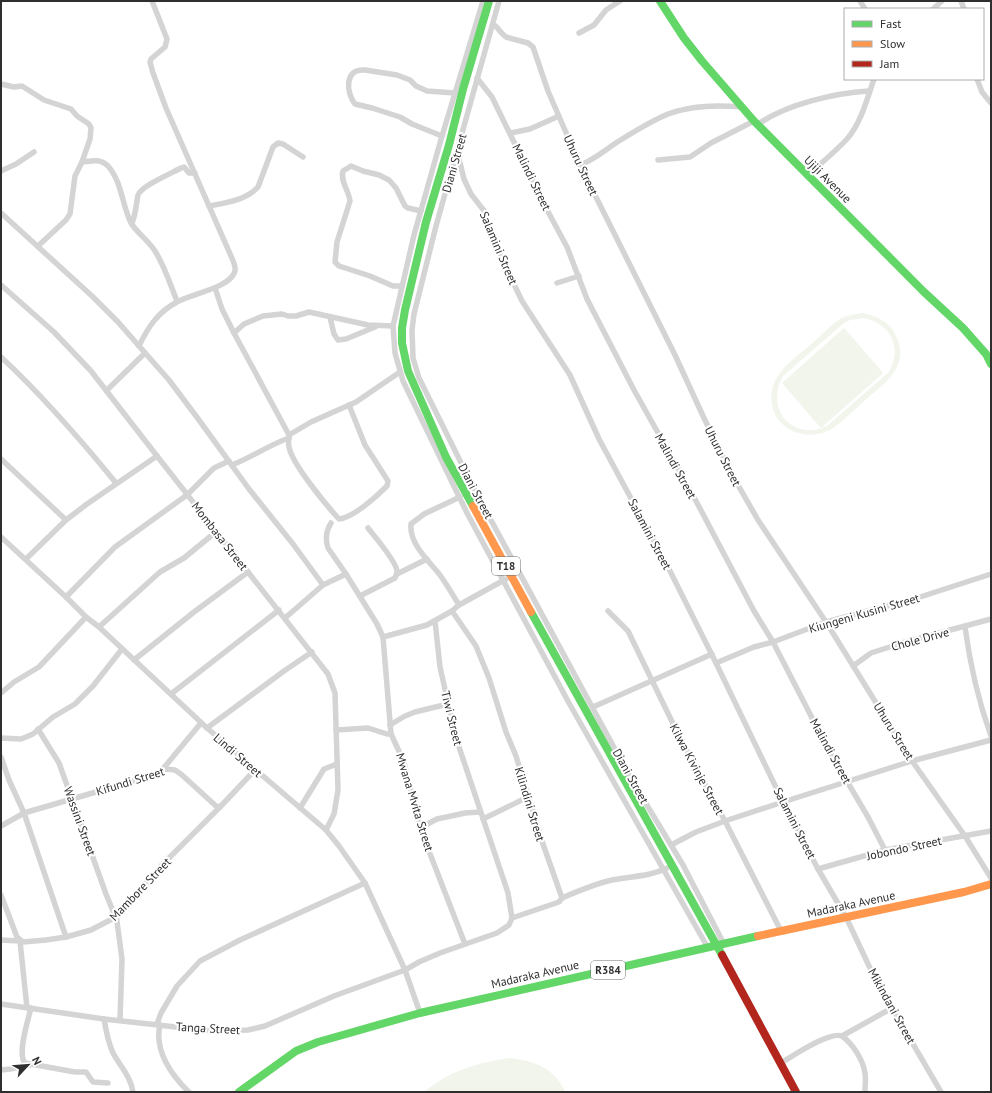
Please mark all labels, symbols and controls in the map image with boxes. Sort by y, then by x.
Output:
legend [844,8,984,80]
text: Fast [880,16,901,31]
text: Slow [880,36,905,51]
text: Jam [879,56,899,71]
street label: Diani Street [438,132,470,194]
street label: Uhuru Street [560,132,602,198]
street label: Malindi Street [509,141,555,213]
street label: Ujiji Avenue [801,152,855,206]
street label: Salamini Street [477,209,521,287]
street label: Uhuru Street [702,424,744,488]
street label: Malindi Street [652,431,700,501]
street label: Diani Street [455,461,497,521]
street label: Salamini Street [625,496,675,572]
street label: Mombasa Street [189,499,251,573]
road number: T18 [492,557,520,575]
street label: Kiungeni Kusini Street [807,590,921,636]
street label: Chole Drive [889,624,951,654]
street label: Tiwi Street [438,689,466,747]
street label: Uhuru Street [870,699,918,763]
street label: Malindi Street [807,716,855,786]
street label: Kilwa Kivinje Street [667,721,727,817]
street label: Lindi Street [211,730,265,780]
street label: Diani Street [610,746,652,806]
street label: Mwana Mvita Street [393,751,437,853]
street label: Kifundi Street [94,763,166,799]
street label: Kilindini Street [512,765,548,843]
street label: Wassini Street [61,784,99,858]
street label: Salamini Street [771,785,819,861]
street label: Jobondo Street [864,833,943,863]
street label: Mambore Street [106,854,174,924]
street label: Madaraka Avenue [805,887,897,921]
street label: Madaraka Avenue [490,957,580,991]
road number: R384 [591,961,625,979]
street label: Mikindani Street [865,966,919,1046]
street label: Tanga Street [176,1019,240,1037]
north arrow [8,1045,48,1085]
text: N [29,1054,45,1067]

